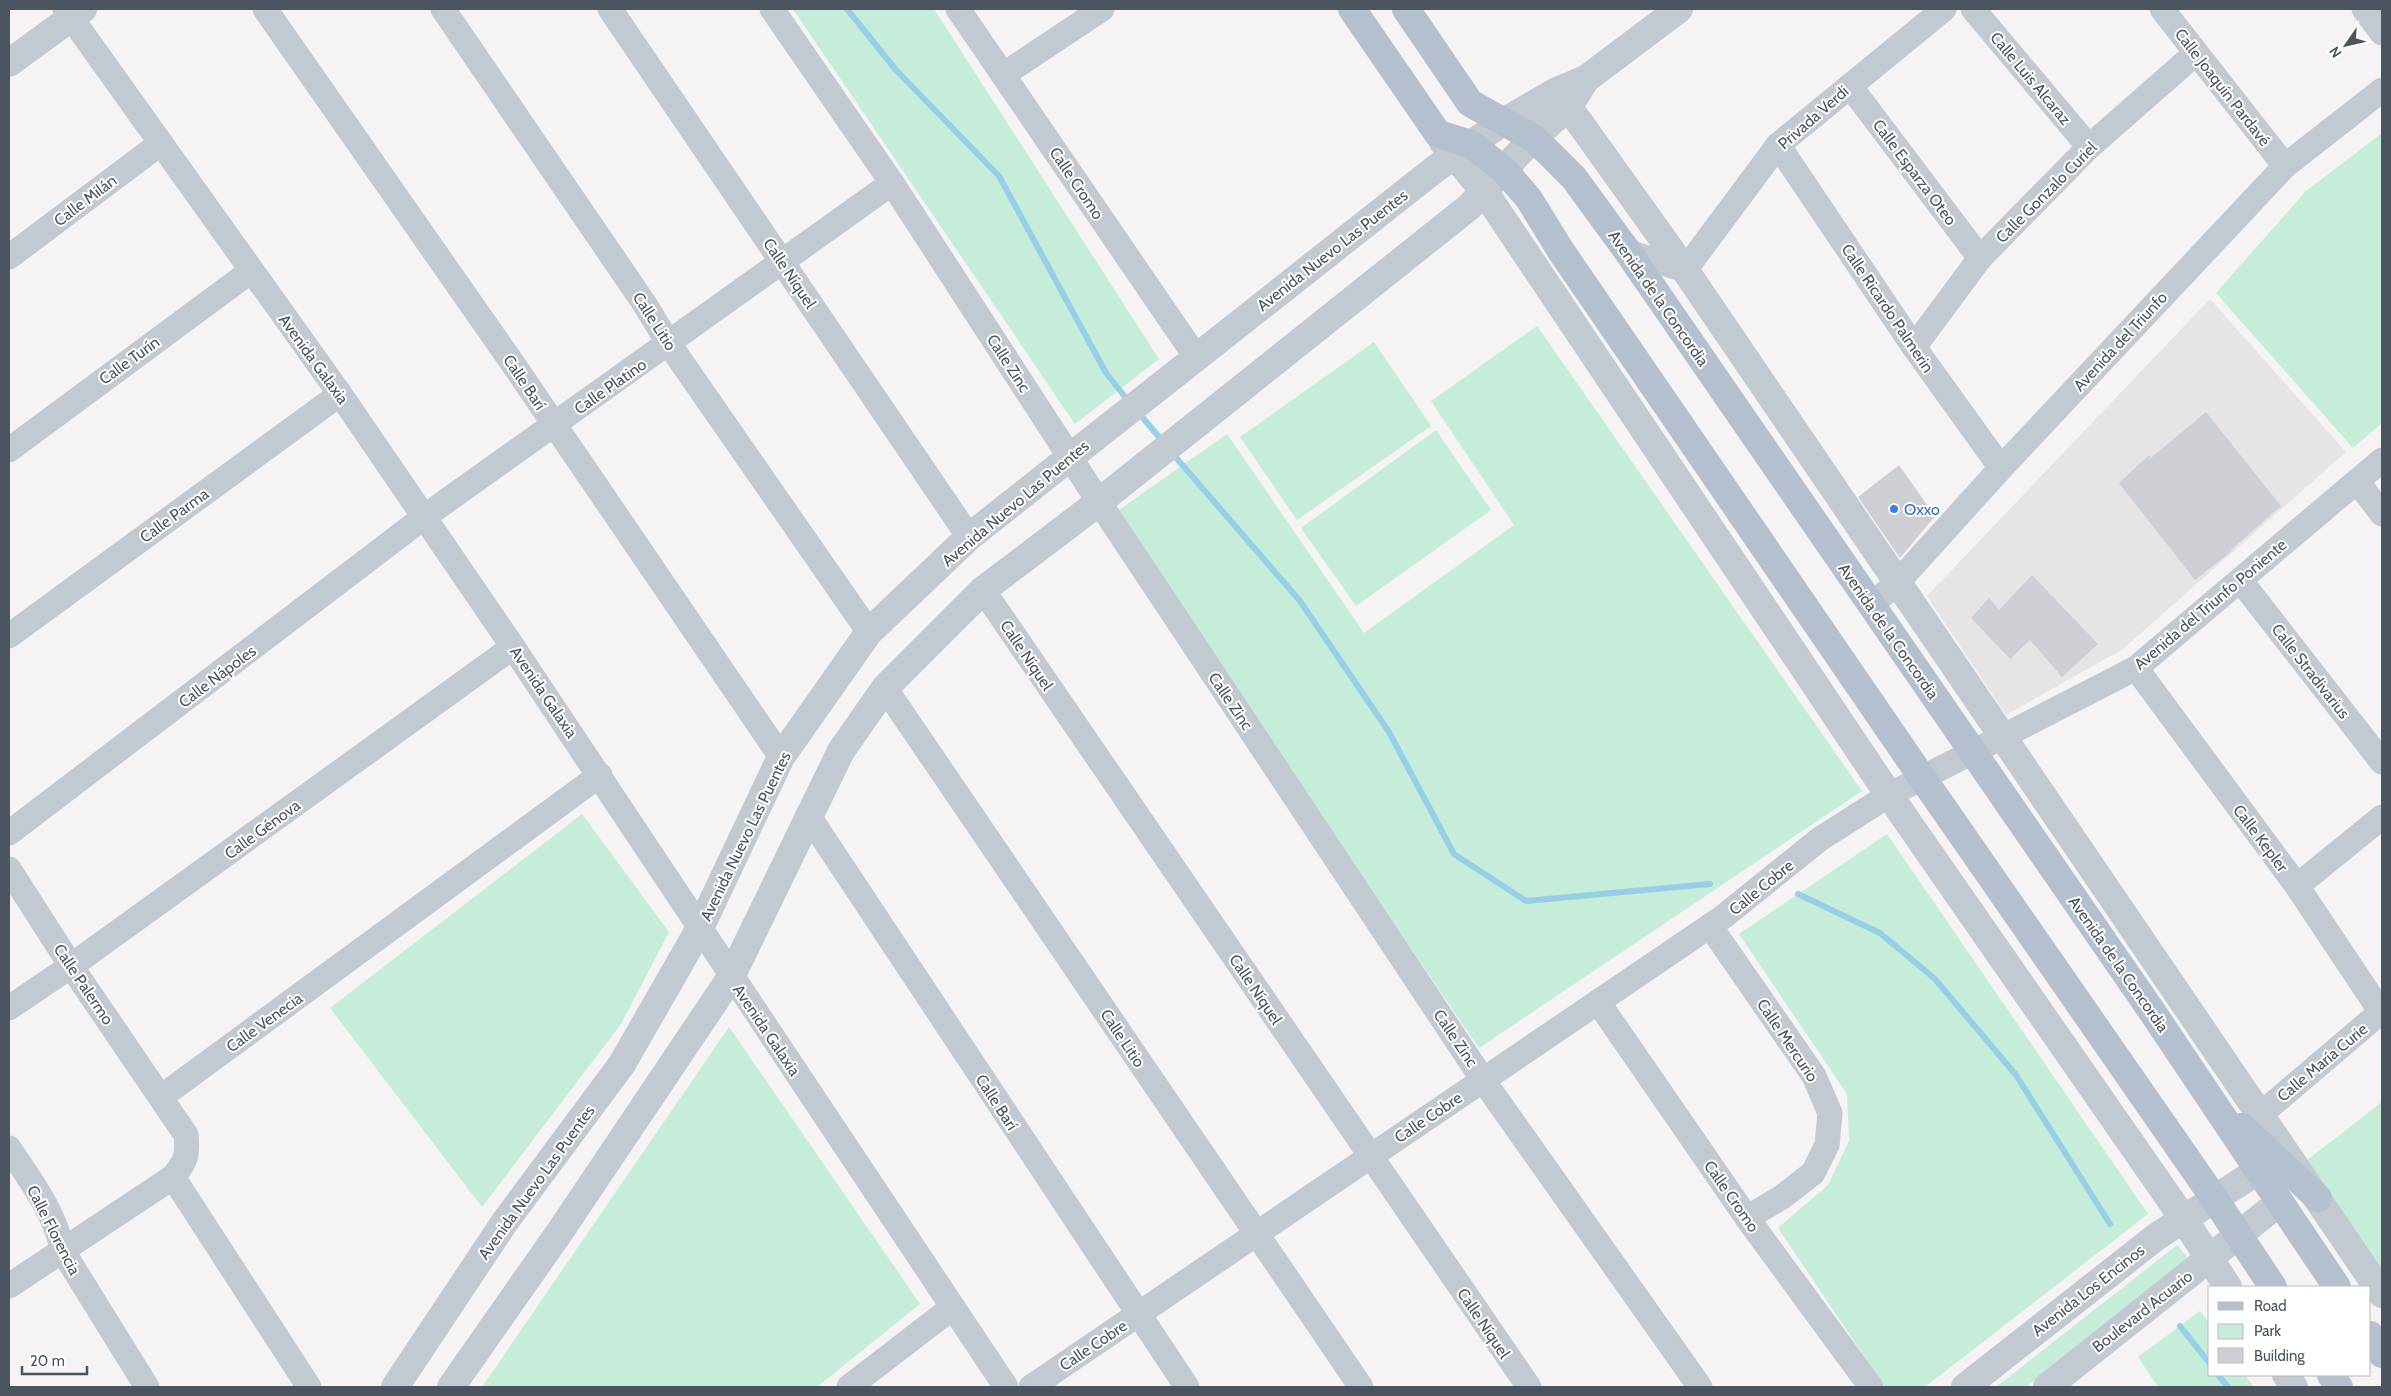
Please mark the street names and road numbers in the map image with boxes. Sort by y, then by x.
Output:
street label: Calle Joaquín Pardavé [2171,25,2274,150]
street label: Calle Luis Alcaraz [1986,28,2075,129]
street label: Privada Verdi [1774,82,1852,153]
street label: Calle Esparza Oteo [1869,116,1961,229]
street label: Calle Gonzalo Curiel [1992,138,2101,247]
street label: Calle Cromo [1045,144,1108,223]
street label: Calle Milán [50,171,120,230]
street label: Avenida Nuevo Las Puentes [1253,185,1412,315]
street label: Avenida de la Concordia [1604,227,1713,370]
street label: Calle Níquel [759,235,820,312]
street label: Calle Ricardo Palmerin [1838,240,1938,376]
street label: Avenida del Triunfo [2069,288,2171,395]
street label: Calle Litio [629,289,681,354]
street label: Avenida Galaxia [275,311,353,408]
street label: Calle Zinc [983,331,1034,396]
street label: Calle Turín [96,332,163,389]
street label: Calle Barí [499,351,550,414]
street label: Calle Platino [571,355,650,418]
street label: Avenida Nuevo Las Puentes [938,436,1093,570]
street label: Calle Parma [136,484,213,547]
street label: Avenida del Triunfo Poniente [2130,535,2290,674]
street label: Avenida de la Concordia [1834,560,1943,703]
street label: Calle Níquel [996,617,1057,694]
street label: Calle Stradivarius [2268,620,2354,723]
street label: Calle Nápoles [175,641,260,712]
street label: Avenida Galaxia [506,643,581,742]
street label: Calle Zinc [1205,669,1257,734]
street label: Avenida Nuevo Las Puentes [696,748,795,924]
street label: Calle Génova [221,795,304,863]
street label: Calle Kepler [2229,801,2293,876]
street label: Calle Cobre [1725,856,1797,919]
street label: Avenida de la Concordia [2064,893,2173,1036]
street label: Calle Palermo [50,940,118,1028]
street label: Calle Níquel [1225,951,1286,1028]
street label: Avenida Galaxia [729,981,804,1080]
street label: Calle Venecia [223,988,306,1056]
street label: Calle Mercurio [1753,995,1822,1085]
street label: Calle Litio [1096,1006,1149,1071]
street label: Calle Zinc [1430,1006,1482,1071]
street label: Calle María Curie [2273,1019,2371,1106]
street label: Calle Barí [972,1071,1022,1134]
street label: Calle Cobre [1391,1088,1466,1147]
street label: Avenida Nuevo Las Puentes [474,1101,599,1263]
street label: Calle Cromo [1700,1157,1763,1236]
street label: Calle Florencia [23,1182,84,1278]
street label: Avenida Los Encinos [2028,1240,2149,1340]
street label: Boulevard Acuario [2089,1266,2196,1356]
street label: Calle Níquel [1453,1285,1514,1362]
street label: Calle Cobre [1056,1316,1131,1375]

